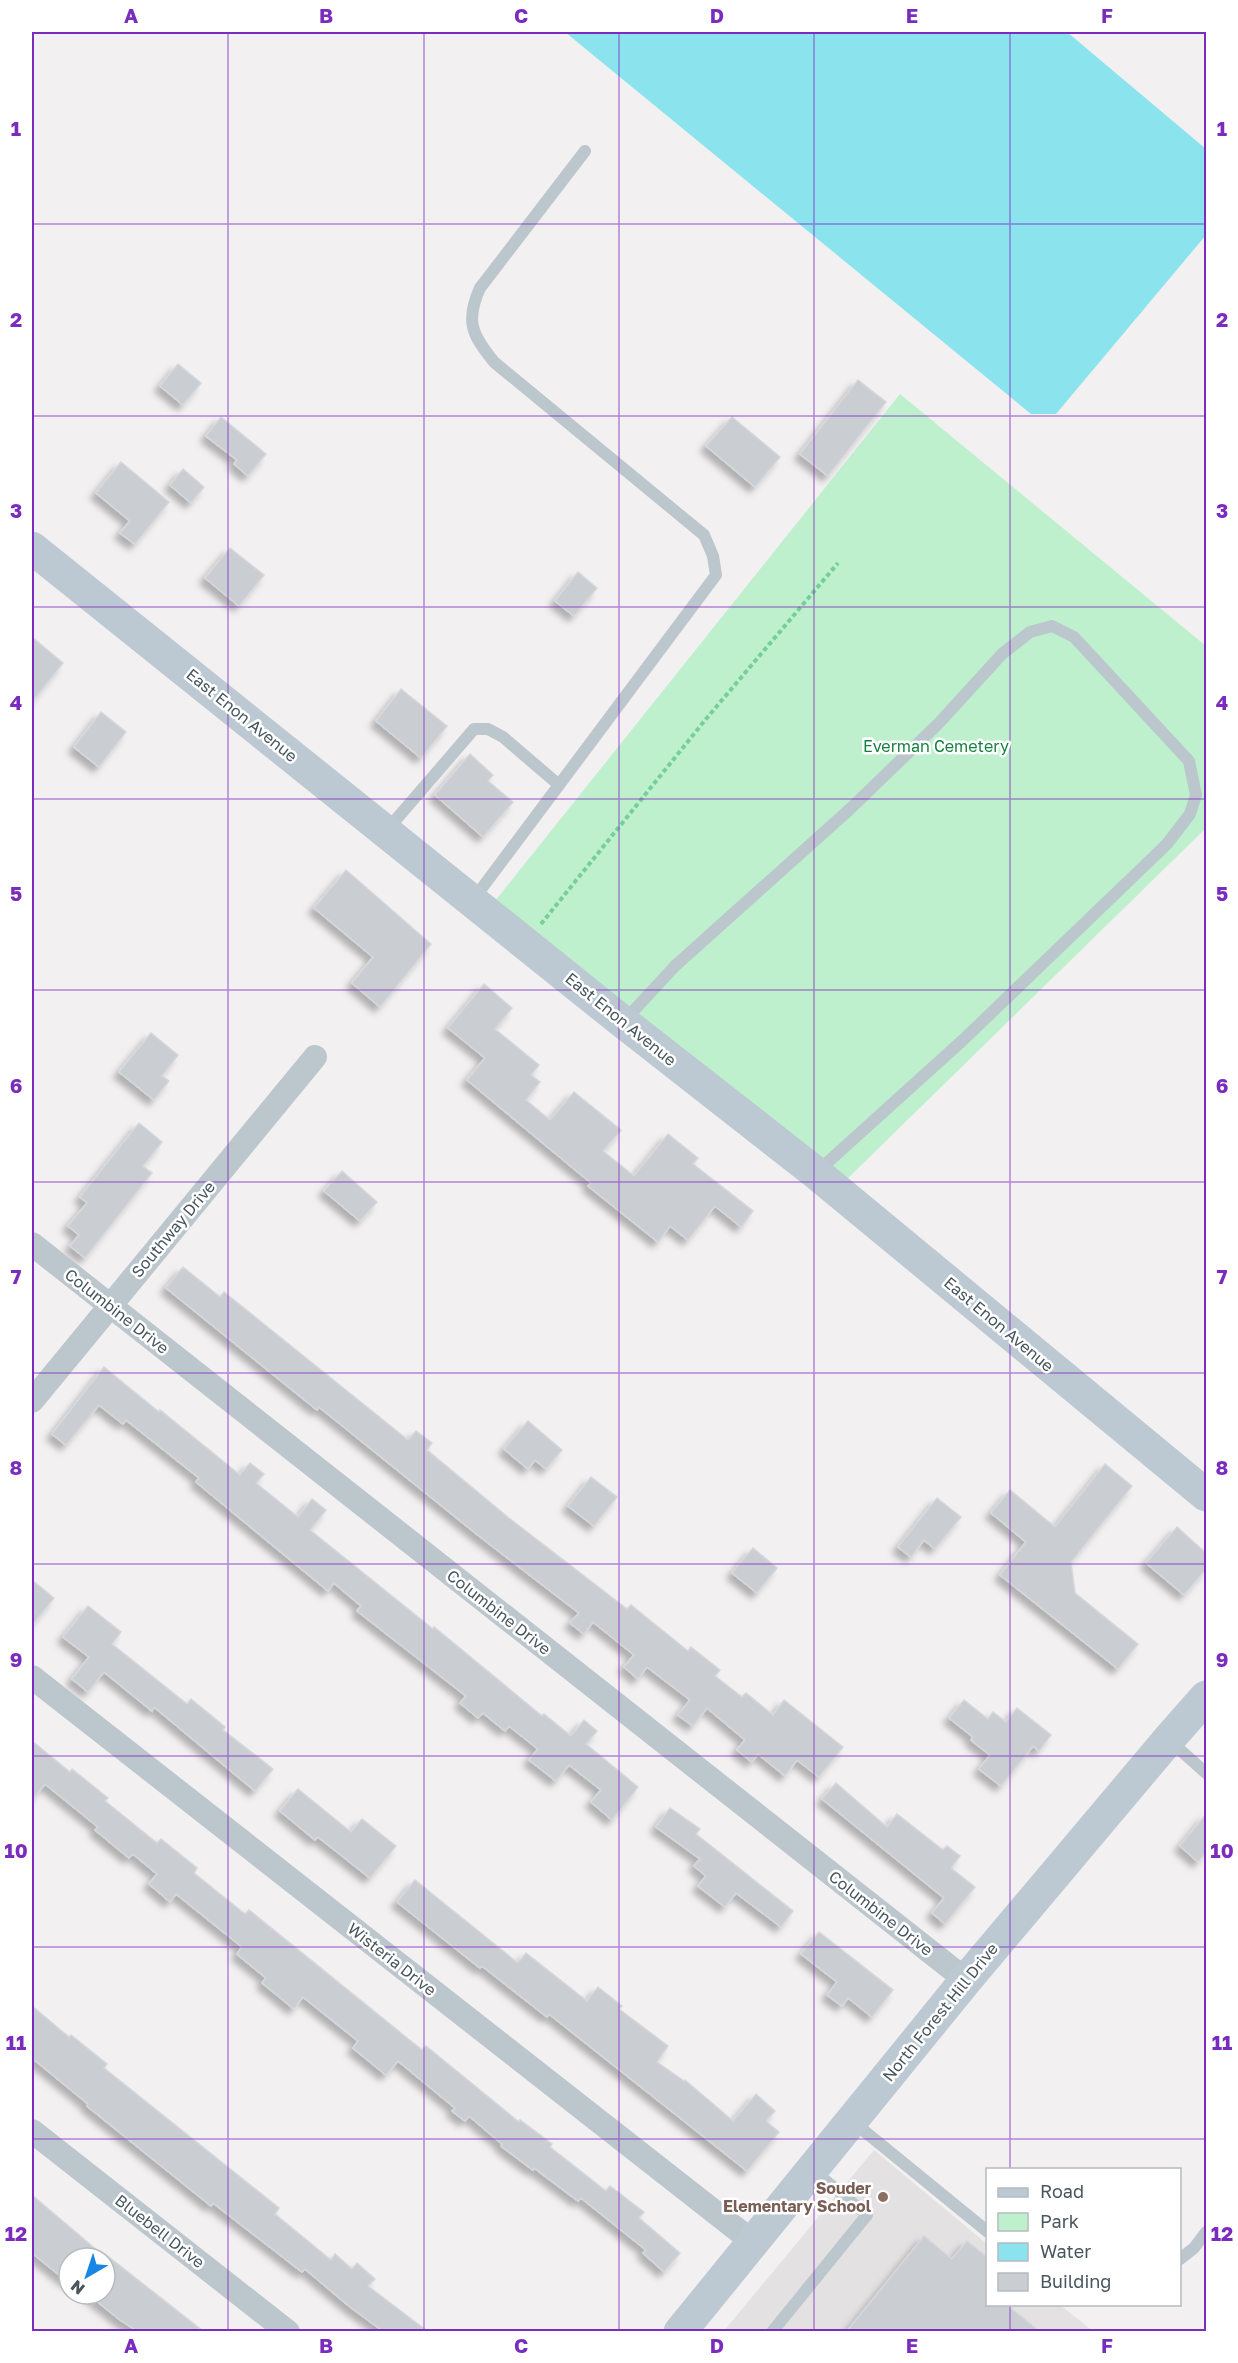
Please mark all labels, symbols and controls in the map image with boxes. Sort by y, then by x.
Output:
text: A [124,3,138,27]
text: B [319,3,333,27]
text: C [514,3,528,27]
text: D [710,3,724,27]
text: E [906,3,918,27]
text: F [1101,3,1113,27]
text: 1 [11,116,21,140]
text: 1 [1217,116,1227,140]
text: 2 [10,307,22,331]
text: 2 [1216,307,1228,331]
text: 3 [10,498,22,522]
text: 3 [1216,498,1228,522]
street label: East Enon Avenue [182,664,302,766]
text: 4 [10,690,22,714]
text: 4 [1216,690,1228,714]
park label: Everman Cemetery [863,736,1009,756]
text: 5 [10,881,22,905]
text: 5 [1216,881,1228,905]
street label: East Enon Avenue [561,968,681,1070]
text: 6 [10,1073,22,1097]
text: 6 [1216,1073,1228,1097]
street label: Southway Drive [127,1177,219,1281]
text: 7 [11,1264,22,1288]
street label: Columbine Drive [61,1264,173,1358]
text: 7 [1217,1264,1228,1288]
street label: East Enon Avenue [940,1272,1058,1376]
text: 8 [10,1455,22,1479]
text: 8 [1216,1455,1228,1479]
street label: Columbine Drive [443,1565,555,1659]
text: 9 [10,1647,22,1671]
text: 9 [1216,1647,1228,1671]
text: 10 [4,1838,28,1862]
text: 10 [1210,1838,1234,1862]
street label: Columbine Drive [825,1866,937,1960]
street label: Wisteria Drive [344,1918,440,2000]
street label: North Forest Hill Drive [878,1939,1002,2085]
text: 11 [6,2030,26,2054]
text: 11 [1212,2030,1232,2054]
legend [986,2168,1181,2306]
place label: Souder Elementary School [723,2178,872,2216]
text: Road [1040,2180,1084,2202]
street label: Bluebell Drive [111,2190,209,2272]
marker: Souder Elementary School [876,2190,890,2204]
text: Park [1040,2210,1079,2232]
text: 12 [5,2221,27,2245]
text: 12 [1211,2221,1233,2245]
text: Water [1040,2240,1091,2262]
north arrow [57,2246,117,2306]
text: Building [1040,2270,1111,2292]
text: N [67,2276,89,2299]
text: A [124,2333,138,2357]
text: B [319,2333,333,2357]
text: C [514,2333,528,2357]
text: D [710,2333,724,2357]
text: E [906,2333,918,2357]
text: F [1101,2333,1113,2357]

